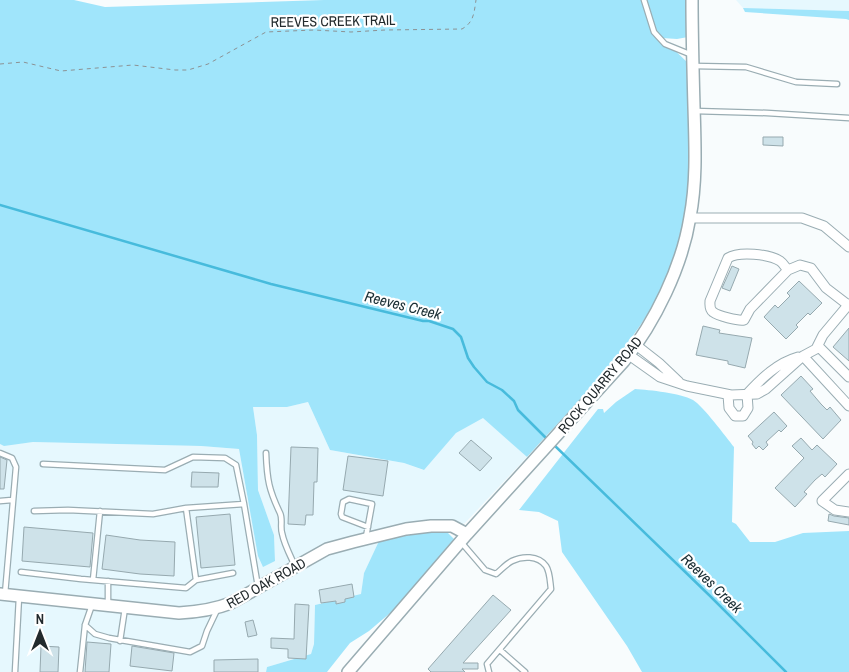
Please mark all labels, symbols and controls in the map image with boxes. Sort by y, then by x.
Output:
street label: REEVES CREEK TRAIL [270,11,396,31]
water label: Reeves Creek [363,285,444,325]
street label: ROCK QUARRY ROAD [554,333,646,437]
water label: Reeves Creek [677,548,748,618]
street label: RED OAK ROAD [223,554,309,612]
north arrow [15,607,65,657]
text: N [36,610,44,628]

